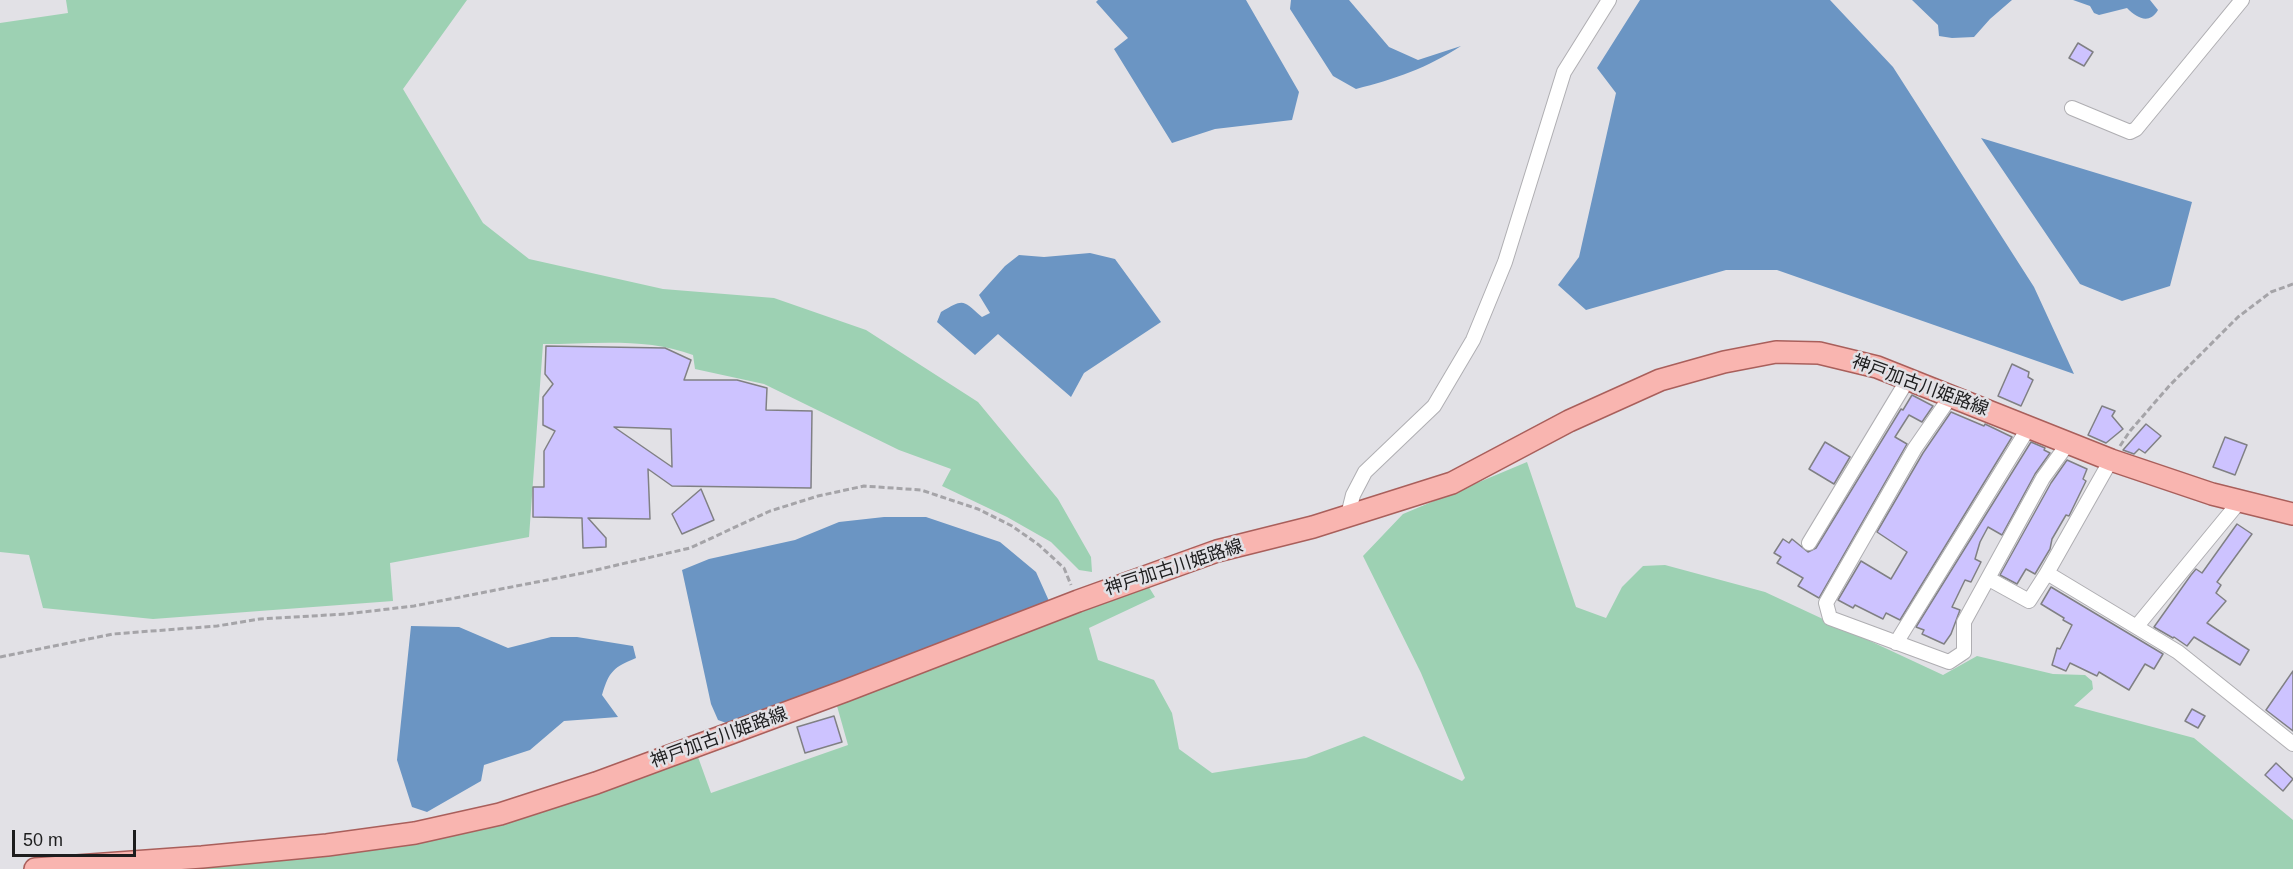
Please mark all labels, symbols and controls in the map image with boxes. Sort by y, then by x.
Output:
street label: 神戸加古川姫路線 [1849,351,1991,421]
street label: 神戸加古川姫路線 [1102,535,1246,601]
street label: 神戸加古川姫路線 [648,703,790,773]
scale bar [15,818,140,856]
text: 50 m [23,830,63,850]

